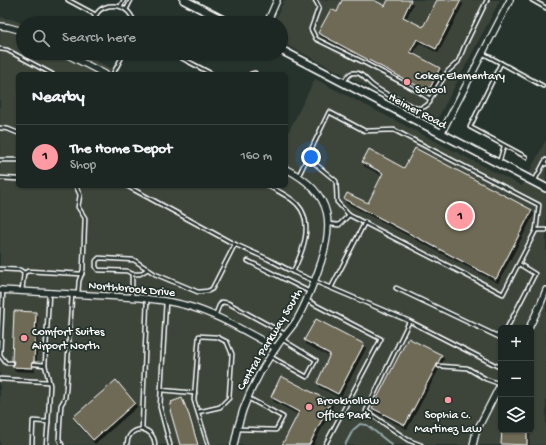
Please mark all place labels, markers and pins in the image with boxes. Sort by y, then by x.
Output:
place label: Coker Elementary School [415,70,505,98]
marker: Coker Elementary School [402,77,412,87]
pin: 1 [447,201,473,231]
place label: Comfort Suites Airport North [32,326,105,354]
marker: Comfort Suites Airport North [19,333,29,343]
place label: Brookhollow Office Park [316,395,379,423]
marker: Sophia C. Martinez Law [443,395,453,405]
marker: Brookhollow Office Park [304,402,314,412]
place label: Sophia C. Martinez Law [414,409,482,437]

